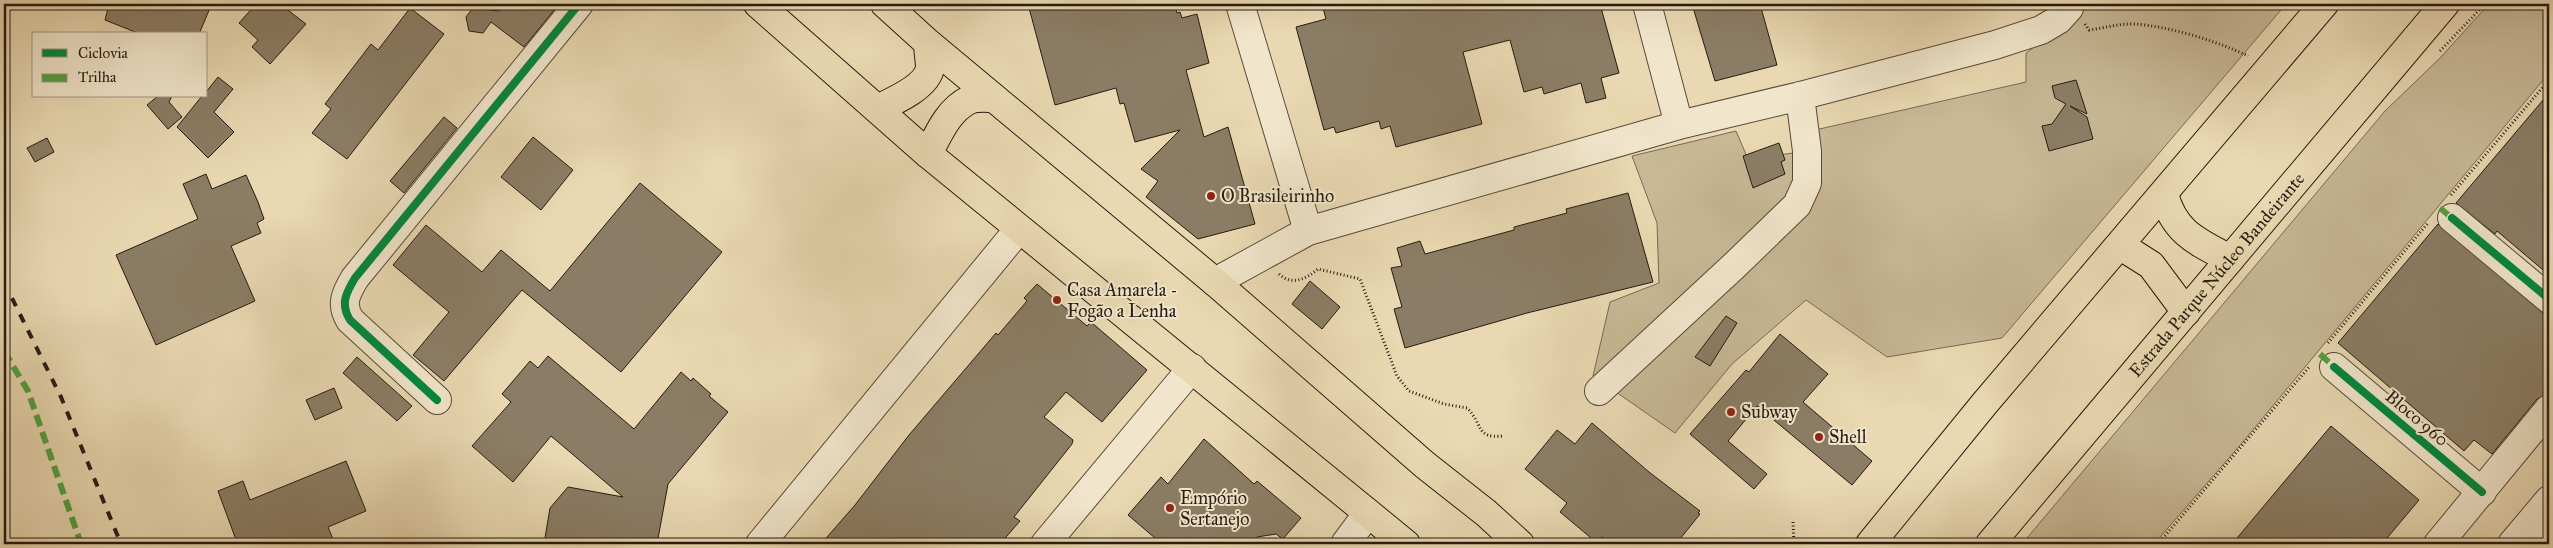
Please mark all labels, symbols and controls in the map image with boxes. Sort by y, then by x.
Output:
legend [32,32,208,98]
text: Ciclovia [78,44,129,62]
text: Trilha [78,68,117,86]
street label: Estrada Parque Núcleo Bandeirante [2124,168,2309,382]
place label: O Brasileirinho [1221,185,1334,207]
marker: O Brasileirinho [1205,190,1217,202]
place label: Casa Amarela - Fogão a Lenha [1067,279,1178,323]
marker: Casa Amarela - Fogão a Lenha [1051,294,1063,306]
street label: Bloco 960 [2381,385,2453,451]
place label: Subway [1741,401,1798,423]
marker: Subway [1725,406,1737,418]
place label: Shell [1829,426,1867,448]
marker: Shell [1813,431,1825,443]
place label: Empório Sertanejo [1180,487,1249,530]
marker: Empório Sertanejo [1164,502,1176,514]

